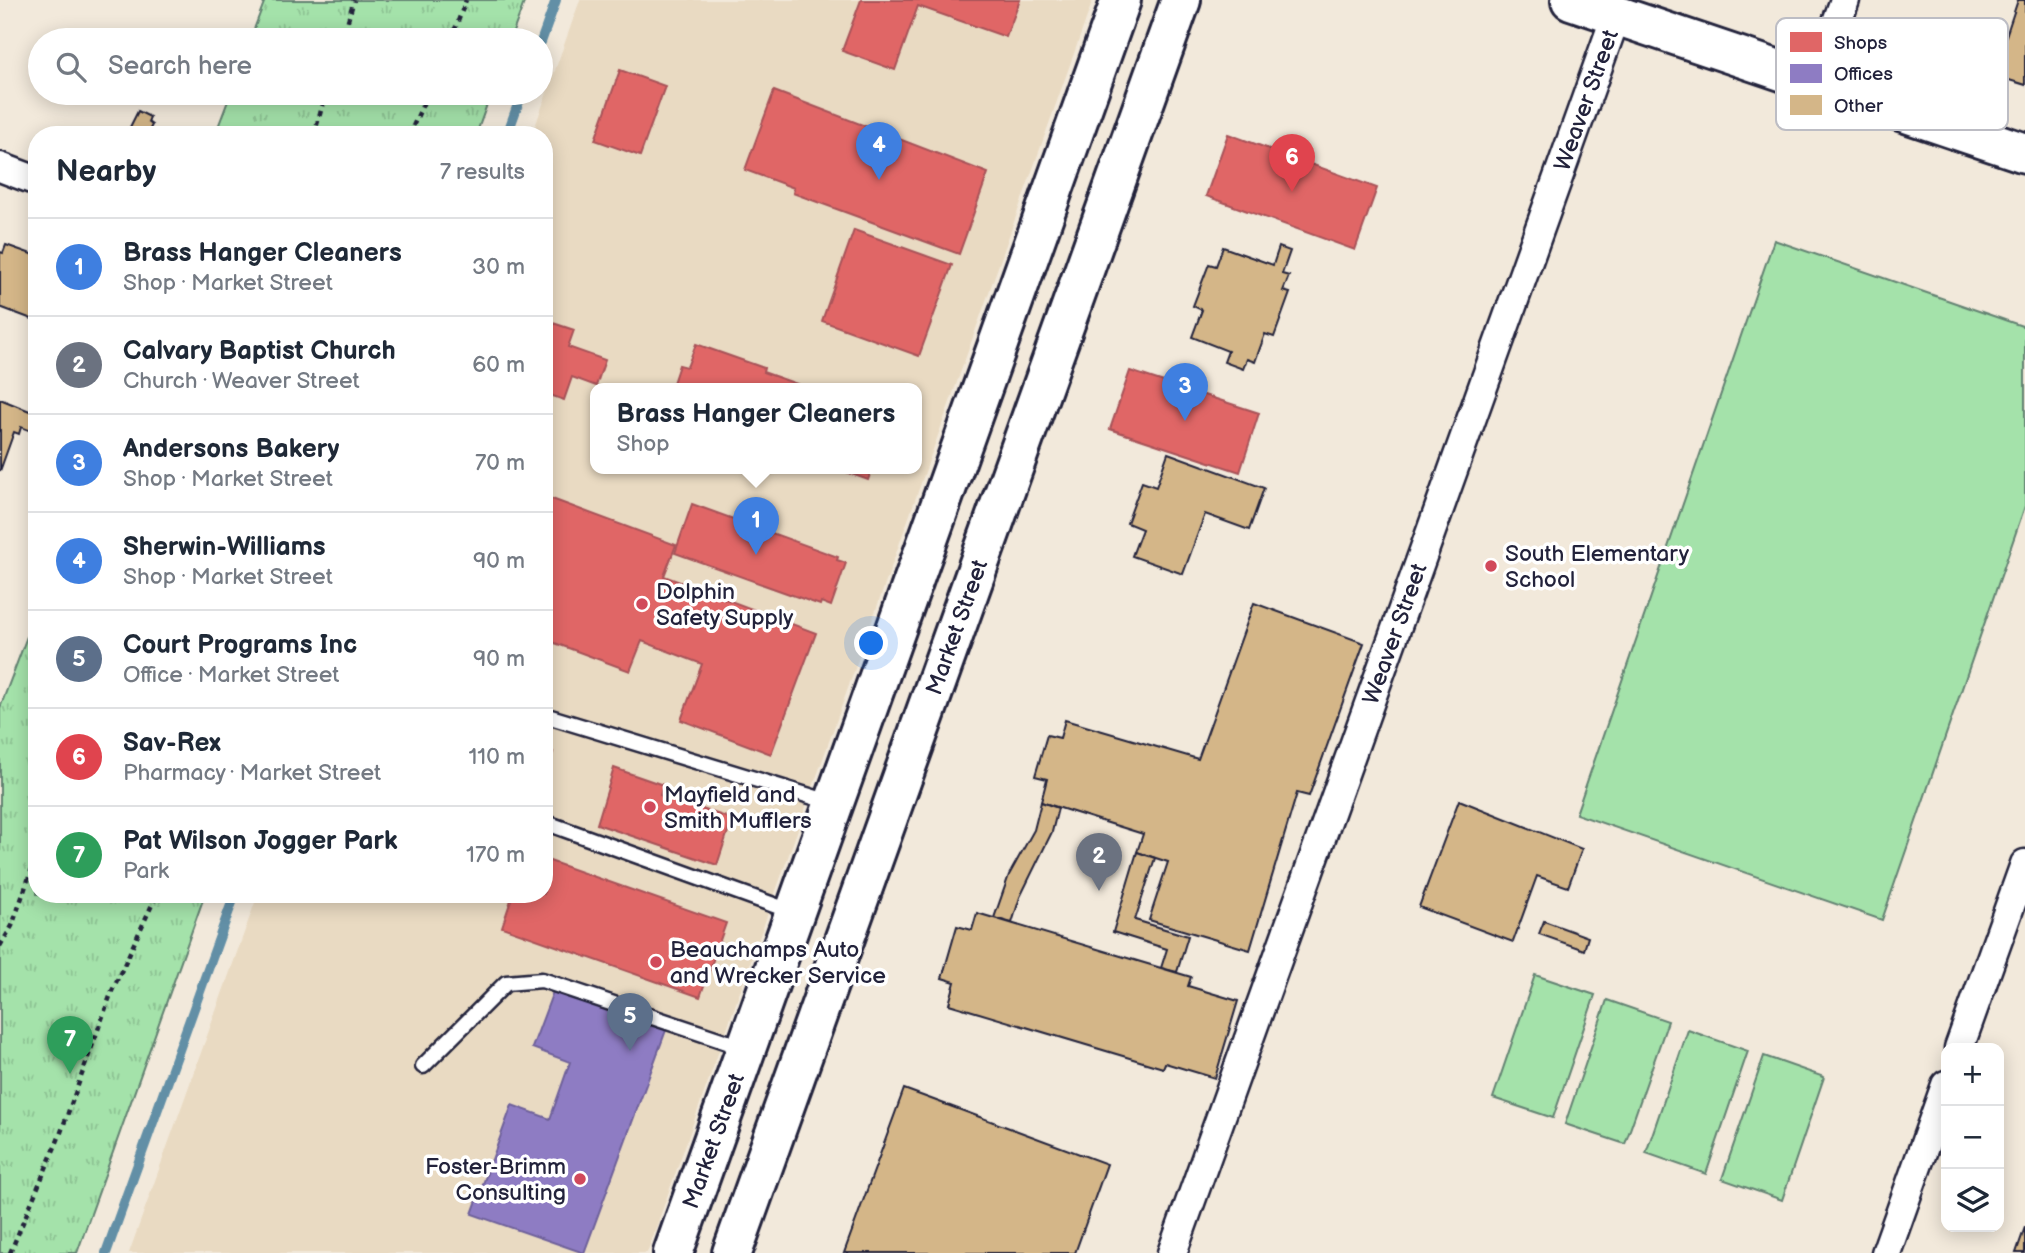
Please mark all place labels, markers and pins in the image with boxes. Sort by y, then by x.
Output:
pin: 4 [856,122,902,180]
pin: 6 [1269,134,1315,192]
pin: 3 [1162,363,1208,421]
pin: 1 [733,497,779,555]
place label: South Elementary School [1505,540,1690,594]
marker: South Elementary School [1483,558,1499,574]
place label: Dolphin Safety Supply [656,578,794,632]
marker: Dolphin Safety Supply [634,596,650,612]
place label: Mayfield and Smith Mufflers [664,781,812,835]
marker: Mayfield and Smith Mufflers [642,799,658,815]
pin: 2 [1076,833,1122,891]
place label: Beauchamps Auto and Wrecker Service [670,936,886,990]
marker: Beauchamps Auto and Wrecker Service [648,954,664,970]
pin: 5 [607,993,653,1051]
pin: 7 [47,1016,93,1074]
place label: Foster-Brimm Consulting [425,1153,566,1207]
marker: Foster-Brimm Consulting [572,1171,588,1187]

